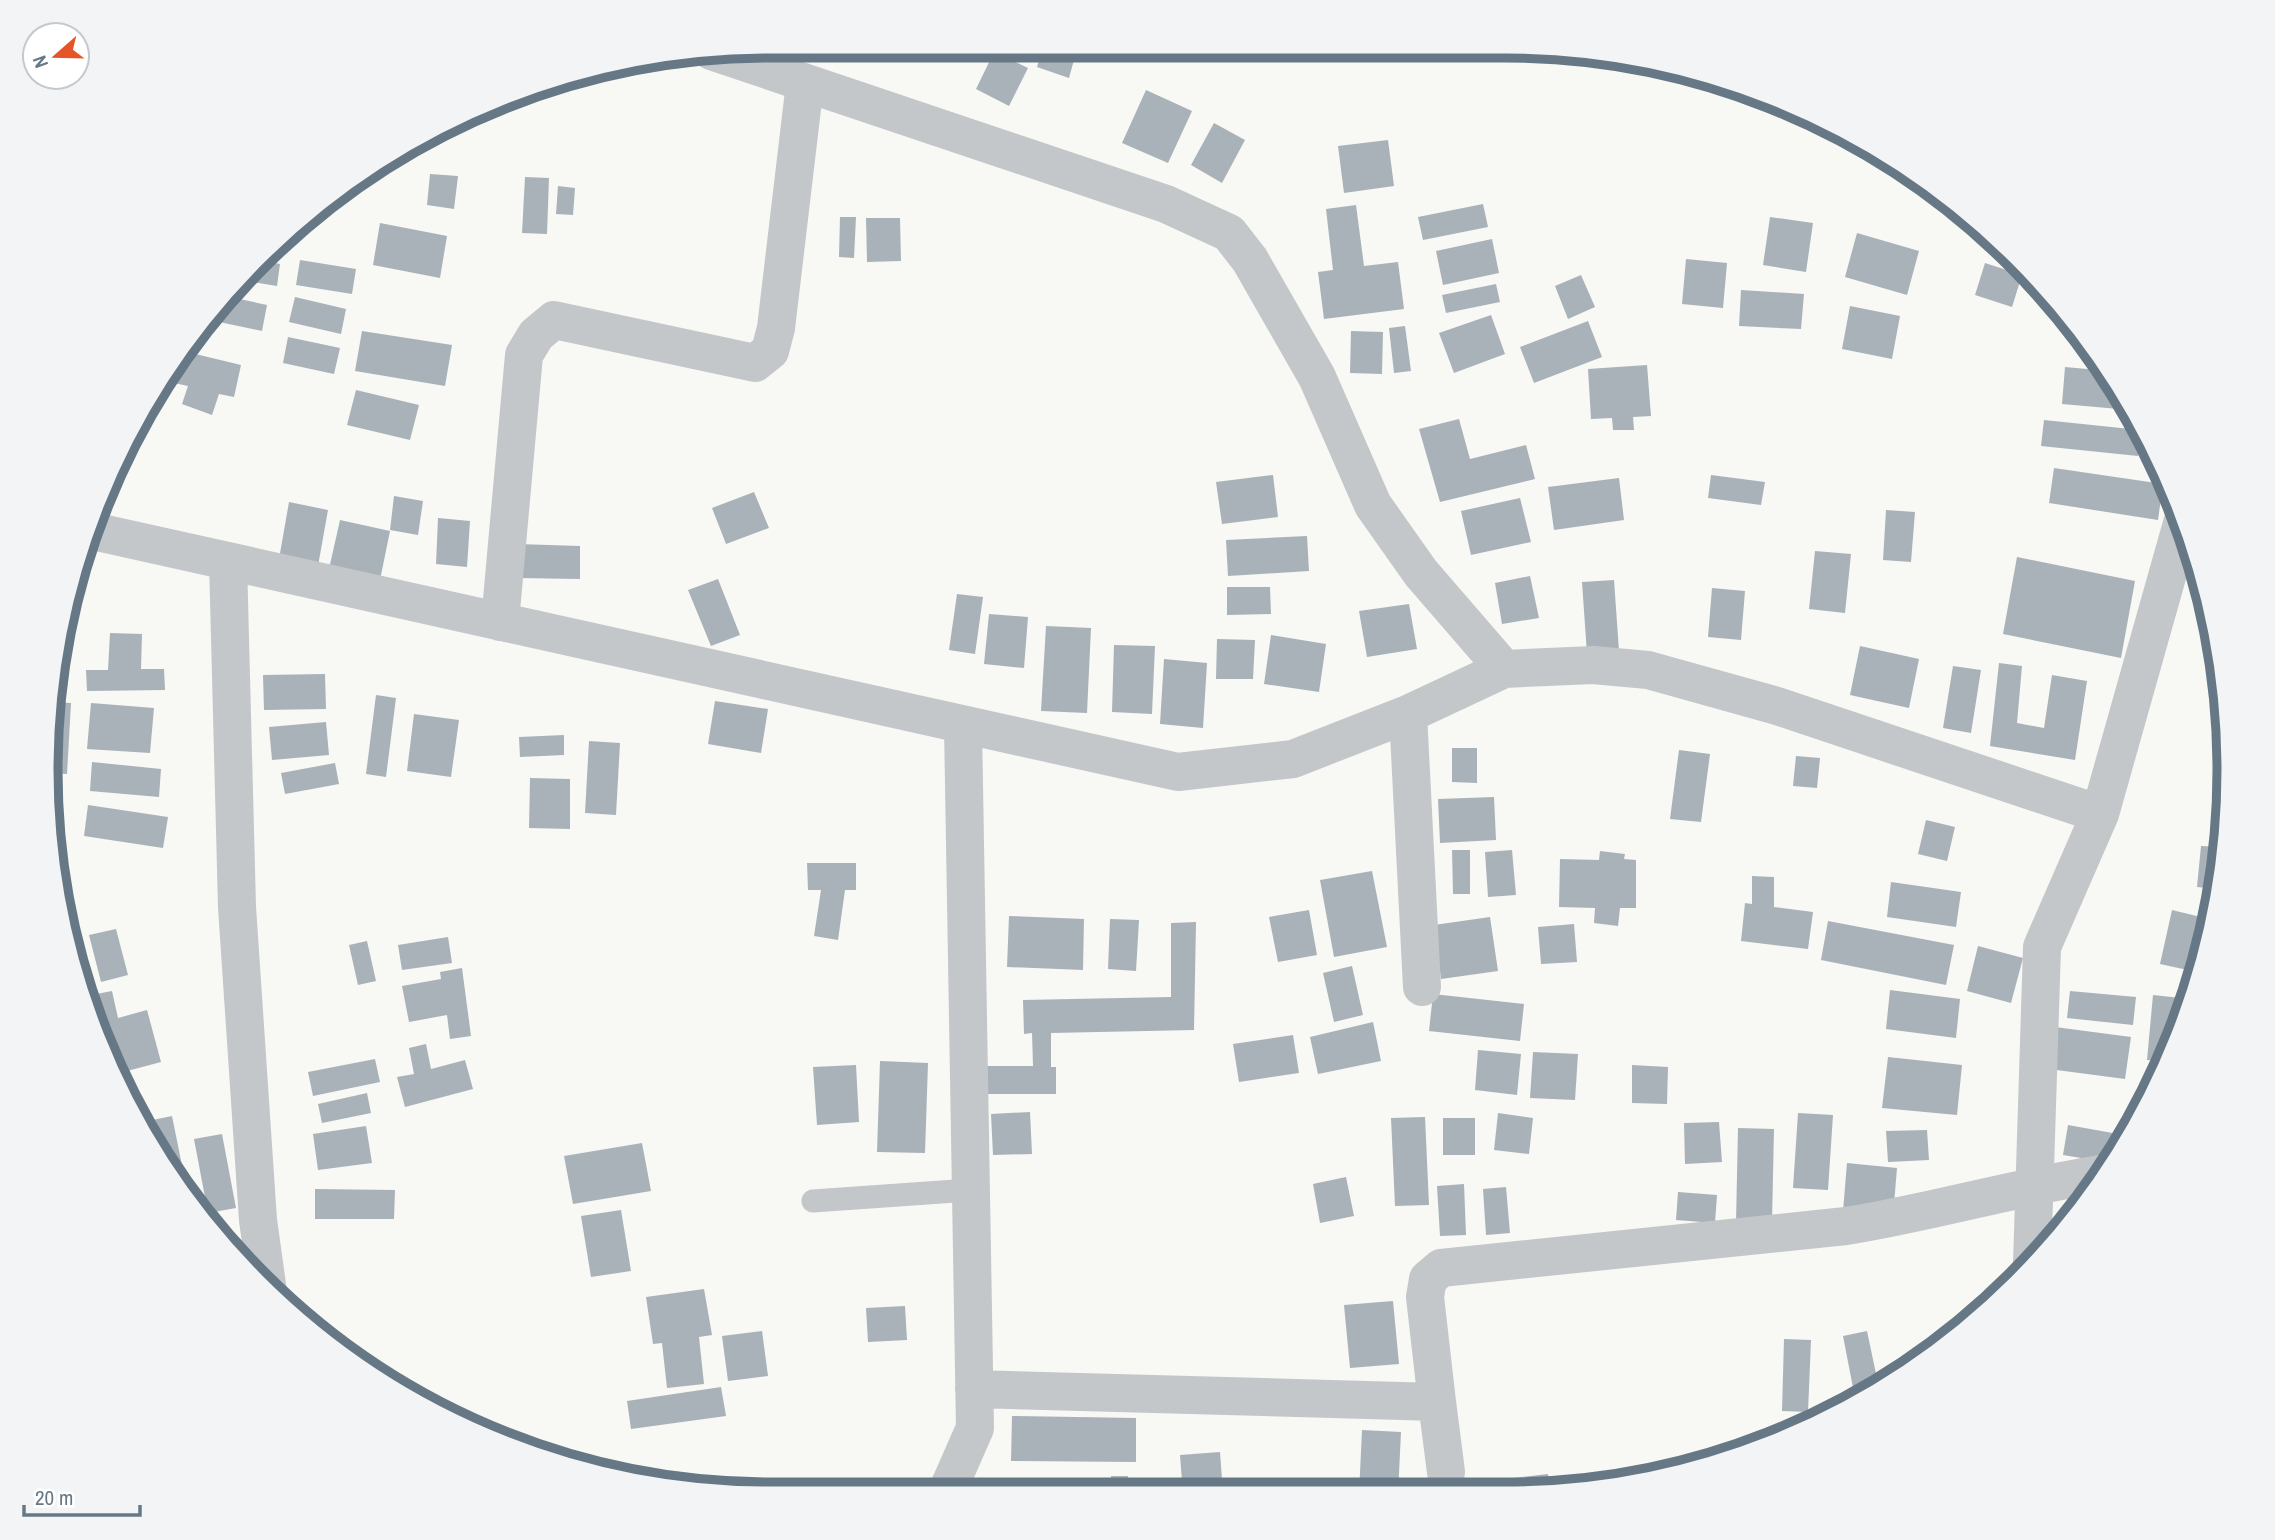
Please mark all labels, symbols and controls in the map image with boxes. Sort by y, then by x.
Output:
north arrow [21,21,91,91]
text: N [26,52,54,72]
scale bar [24,1474,140,1518]
text: 20 m [35,1483,73,1512]

